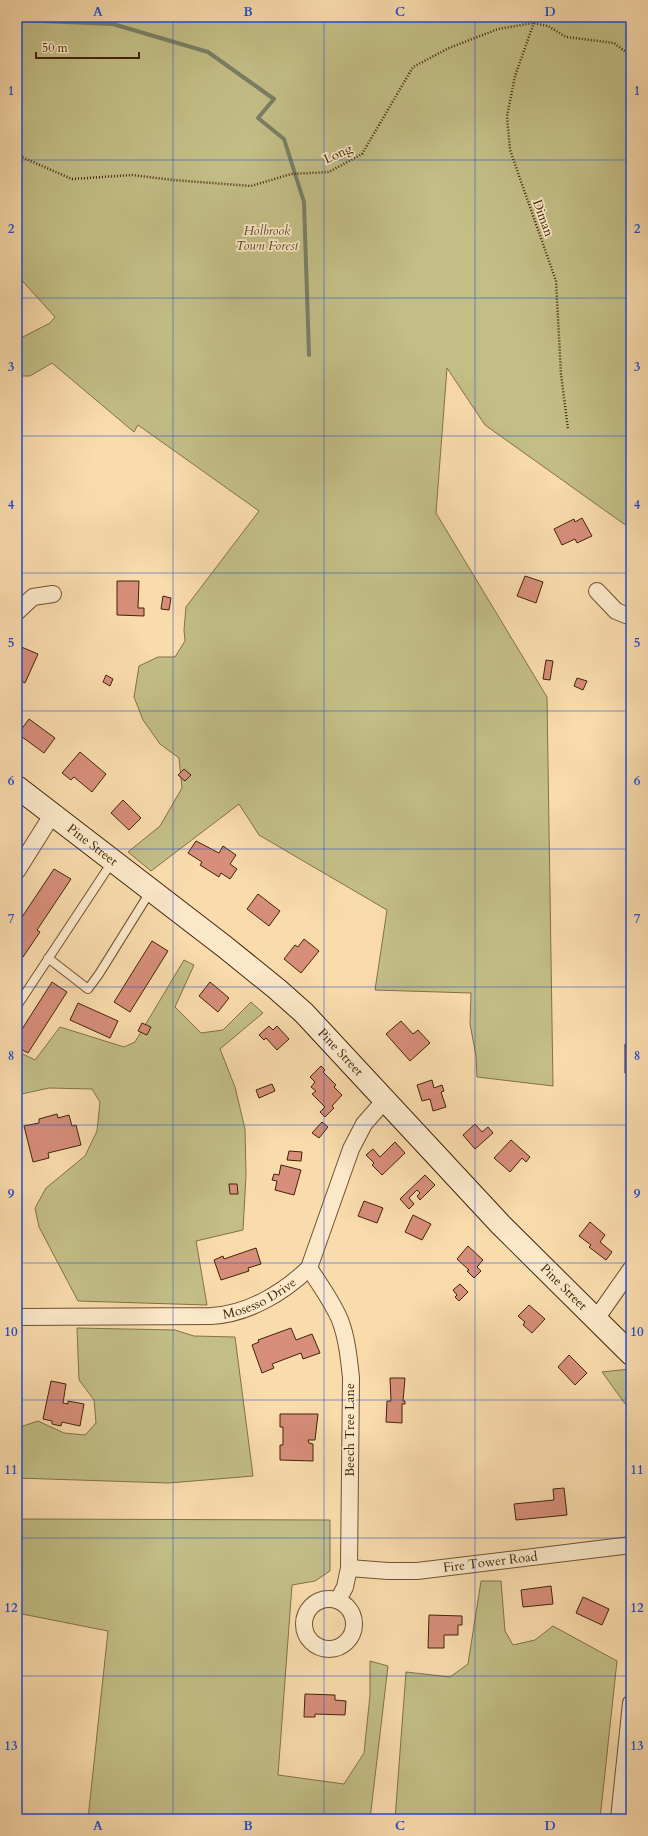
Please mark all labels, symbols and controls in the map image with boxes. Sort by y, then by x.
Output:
text: A [93,3,103,21]
text: B [243,3,253,21]
text: C [395,3,405,21]
text: D [544,3,556,21]
scale bar [36,34,139,60]
text: 50 m [42,40,69,56]
text: 1 [8,82,14,100]
text: 1 [634,82,640,100]
street label: Long [321,139,356,168]
street label: Diman [528,197,558,240]
text: 2 [8,220,15,238]
text: 2 [634,220,641,238]
park label: Holbrook Town Forest [236,222,299,255]
text: 3 [8,358,15,376]
text: 3 [634,358,641,376]
text: 4 [8,496,15,514]
text: 4 [634,496,641,514]
text: 5 [8,634,14,652]
text: 5 [634,634,640,652]
text: 6 [8,772,15,790]
text: 6 [634,772,641,790]
street label: Pine Street [63,820,121,870]
text: 7 [8,910,15,928]
text: 7 [634,910,641,928]
street label: Pine Street [314,1024,367,1080]
text: 8 [8,1047,14,1065]
text: 8 [634,1047,640,1065]
text: 9 [8,1185,15,1203]
text: 9 [634,1185,641,1203]
street label: Pine Street [536,1260,591,1314]
street label: Mosesso Drive [221,1274,300,1324]
text: 10 [4,1323,18,1341]
text: 10 [630,1323,644,1341]
street label: Beech Tree Lane [341,1383,359,1477]
text: 11 [4,1461,18,1479]
text: 11 [630,1461,644,1479]
street label: Fire Tower Road [442,1547,539,1577]
text: 12 [4,1599,18,1617]
text: 12 [630,1599,644,1617]
text: 13 [4,1737,18,1755]
text: 13 [630,1737,644,1755]
text: A [93,1817,103,1835]
text: B [243,1817,253,1835]
text: C [395,1817,405,1835]
text: D [544,1817,556,1835]

